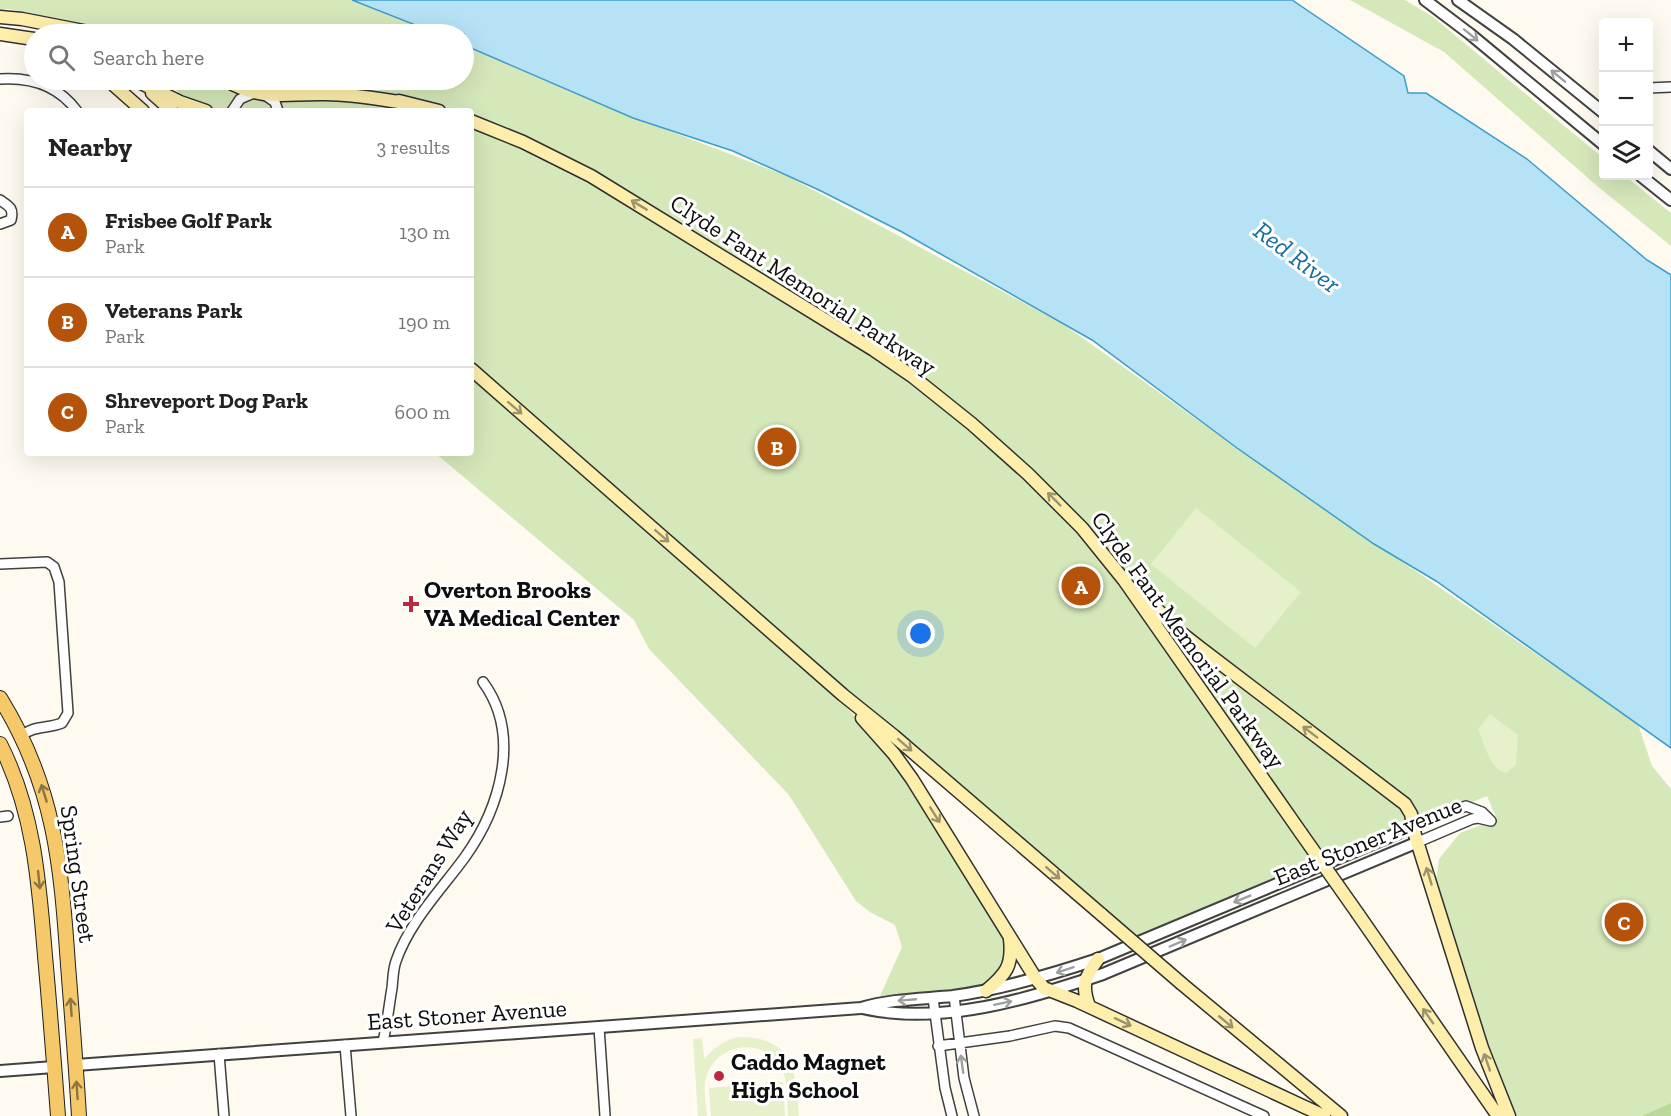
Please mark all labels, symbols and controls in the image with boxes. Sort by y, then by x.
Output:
map controls [1599,18,1653,180]
button: + [1599,18,1653,72]
search box [24,24,474,90]
one-way arrow [1463,29,1479,42]
icon: search [45,41,78,74]
text: Search here [93,44,204,71]
one-way arrow [1551,69,1566,83]
button: − [1599,72,1653,126]
button: layers [1599,126,1653,180]
text: Nearby [48,131,132,163]
text: 3 results [376,135,450,159]
street label: Clyde Fant Memorial Parkway [665,188,942,382]
one-way arrow [631,199,648,211]
text: Frisbee Golf Park [105,207,272,234]
water label: Red River [1247,214,1347,300]
text: A [61,220,74,244]
text: 130 m [399,220,450,244]
text: Park [105,234,145,258]
text: Veterans Park [105,297,242,324]
text: B [61,310,74,334]
text: 190 m [398,310,450,334]
text: Park [105,324,145,348]
text: Shreveport Dog Park [105,387,308,414]
text: C [61,400,74,424]
text: 600 m [395,400,450,424]
one-way arrow [507,401,522,415]
text: Park [105,414,145,438]
pin: B [758,424,796,470]
one-way arrow [1047,492,1062,507]
street label: Clyde Fant Memorial Parkway [1085,506,1292,775]
one-way arrow [654,529,670,542]
pin: A [1062,564,1100,608]
place label: Overton Brooks VA Medical Center [424,575,620,632]
marker: Overton Brooks VA Medical Center [402,595,420,613]
your location [906,619,935,648]
one-way arrow [1302,726,1318,739]
one-way arrow [897,739,913,752]
one-way arrow [37,784,48,803]
street label: East Stoner Avenue [1270,790,1466,891]
street label: Spring Street [55,803,102,945]
street label: Veterans Way [378,803,479,939]
one-way arrow [930,806,942,823]
one-way arrow [1045,866,1060,880]
one-way arrow [1422,867,1433,886]
one-way arrow [34,869,45,889]
one-way arrow [1234,894,1252,905]
pin: C [1604,900,1644,944]
one-way arrow [1169,937,1187,948]
one-way arrow [1056,966,1075,977]
street label: East Stoner Avenue [366,993,568,1036]
one-way arrow [898,995,918,1006]
one-way arrow [65,997,76,1017]
one-way arrow [993,997,1012,1008]
one-way arrow [1422,1009,1434,1025]
one-way arrow [1218,1016,1234,1029]
one-way arrow [1114,1017,1132,1029]
place label: Caddo Magnet High School [731,1047,886,1104]
one-way arrow [1481,1053,1492,1072]
one-way arrow [957,1054,968,1074]
marker: Caddo Magnet High School [712,1069,726,1083]
one-way arrow [72,1081,83,1101]

